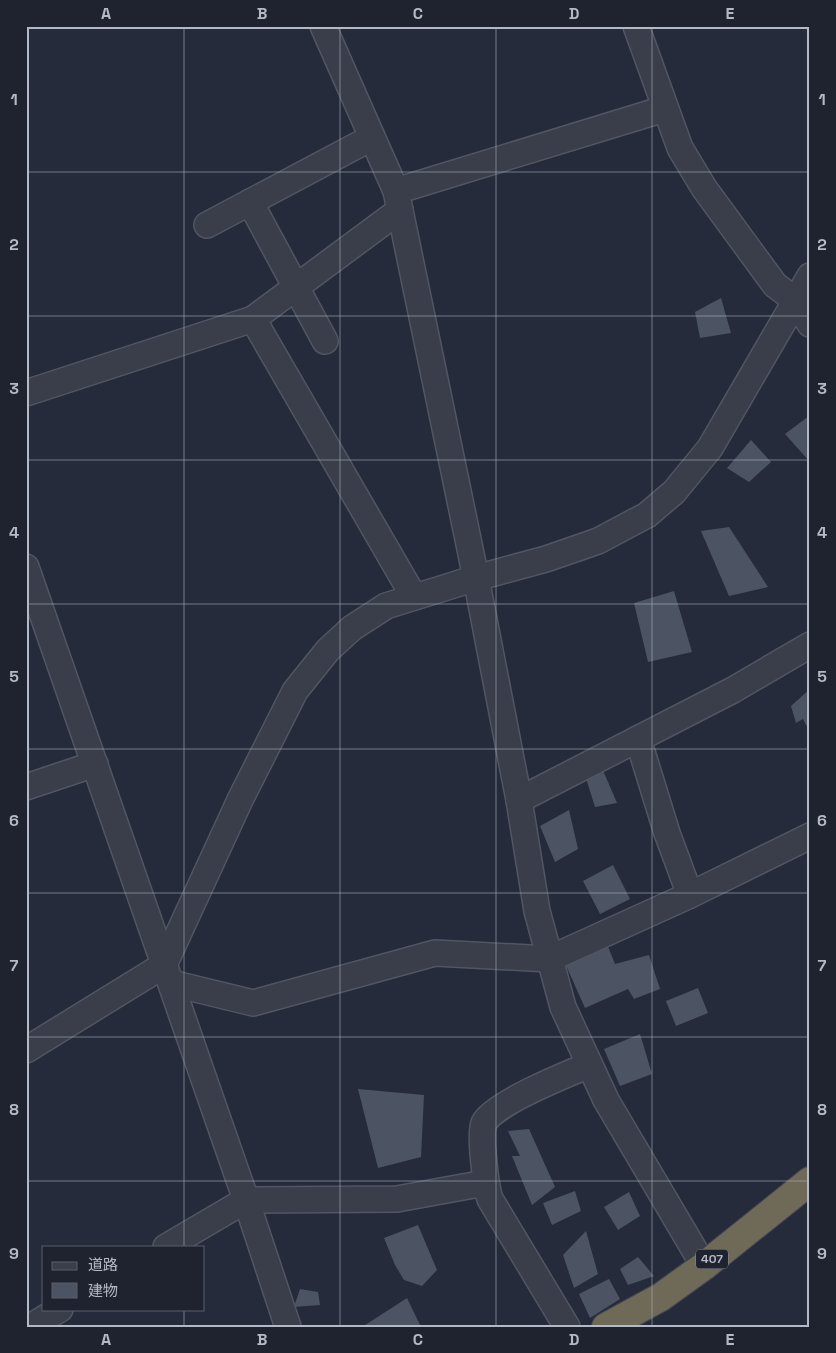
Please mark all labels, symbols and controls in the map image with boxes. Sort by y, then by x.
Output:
text: A [101,3,111,24]
text: B [257,3,267,24]
text: C [413,3,423,24]
text: D [569,3,579,24]
text: E [726,3,735,24]
text: 1 [10,89,18,110]
text: 1 [818,89,826,110]
text: 2 [9,234,19,255]
text: 2 [817,234,827,255]
text: 3 [9,378,19,399]
text: 3 [817,378,827,399]
text: 4 [9,522,19,543]
text: 4 [817,522,827,543]
text: 5 [9,666,19,687]
text: 5 [817,666,827,687]
text: 6 [9,810,19,831]
text: 6 [817,810,827,831]
text: 7 [10,955,19,976]
text: 7 [818,955,827,976]
text: 8 [9,1099,19,1120]
text: 8 [817,1099,827,1120]
text: 9 [9,1243,19,1264]
text: 9 [817,1243,827,1264]
legend [42,1246,205,1310]
road number: 407 [696,1250,728,1268]
text: 道路 [88,1255,118,1274]
text: 建物 [88,1281,118,1300]
text: A [101,1329,111,1350]
text: B [257,1329,267,1350]
text: C [413,1329,423,1350]
text: D [569,1329,579,1350]
text: E [726,1329,735,1350]

